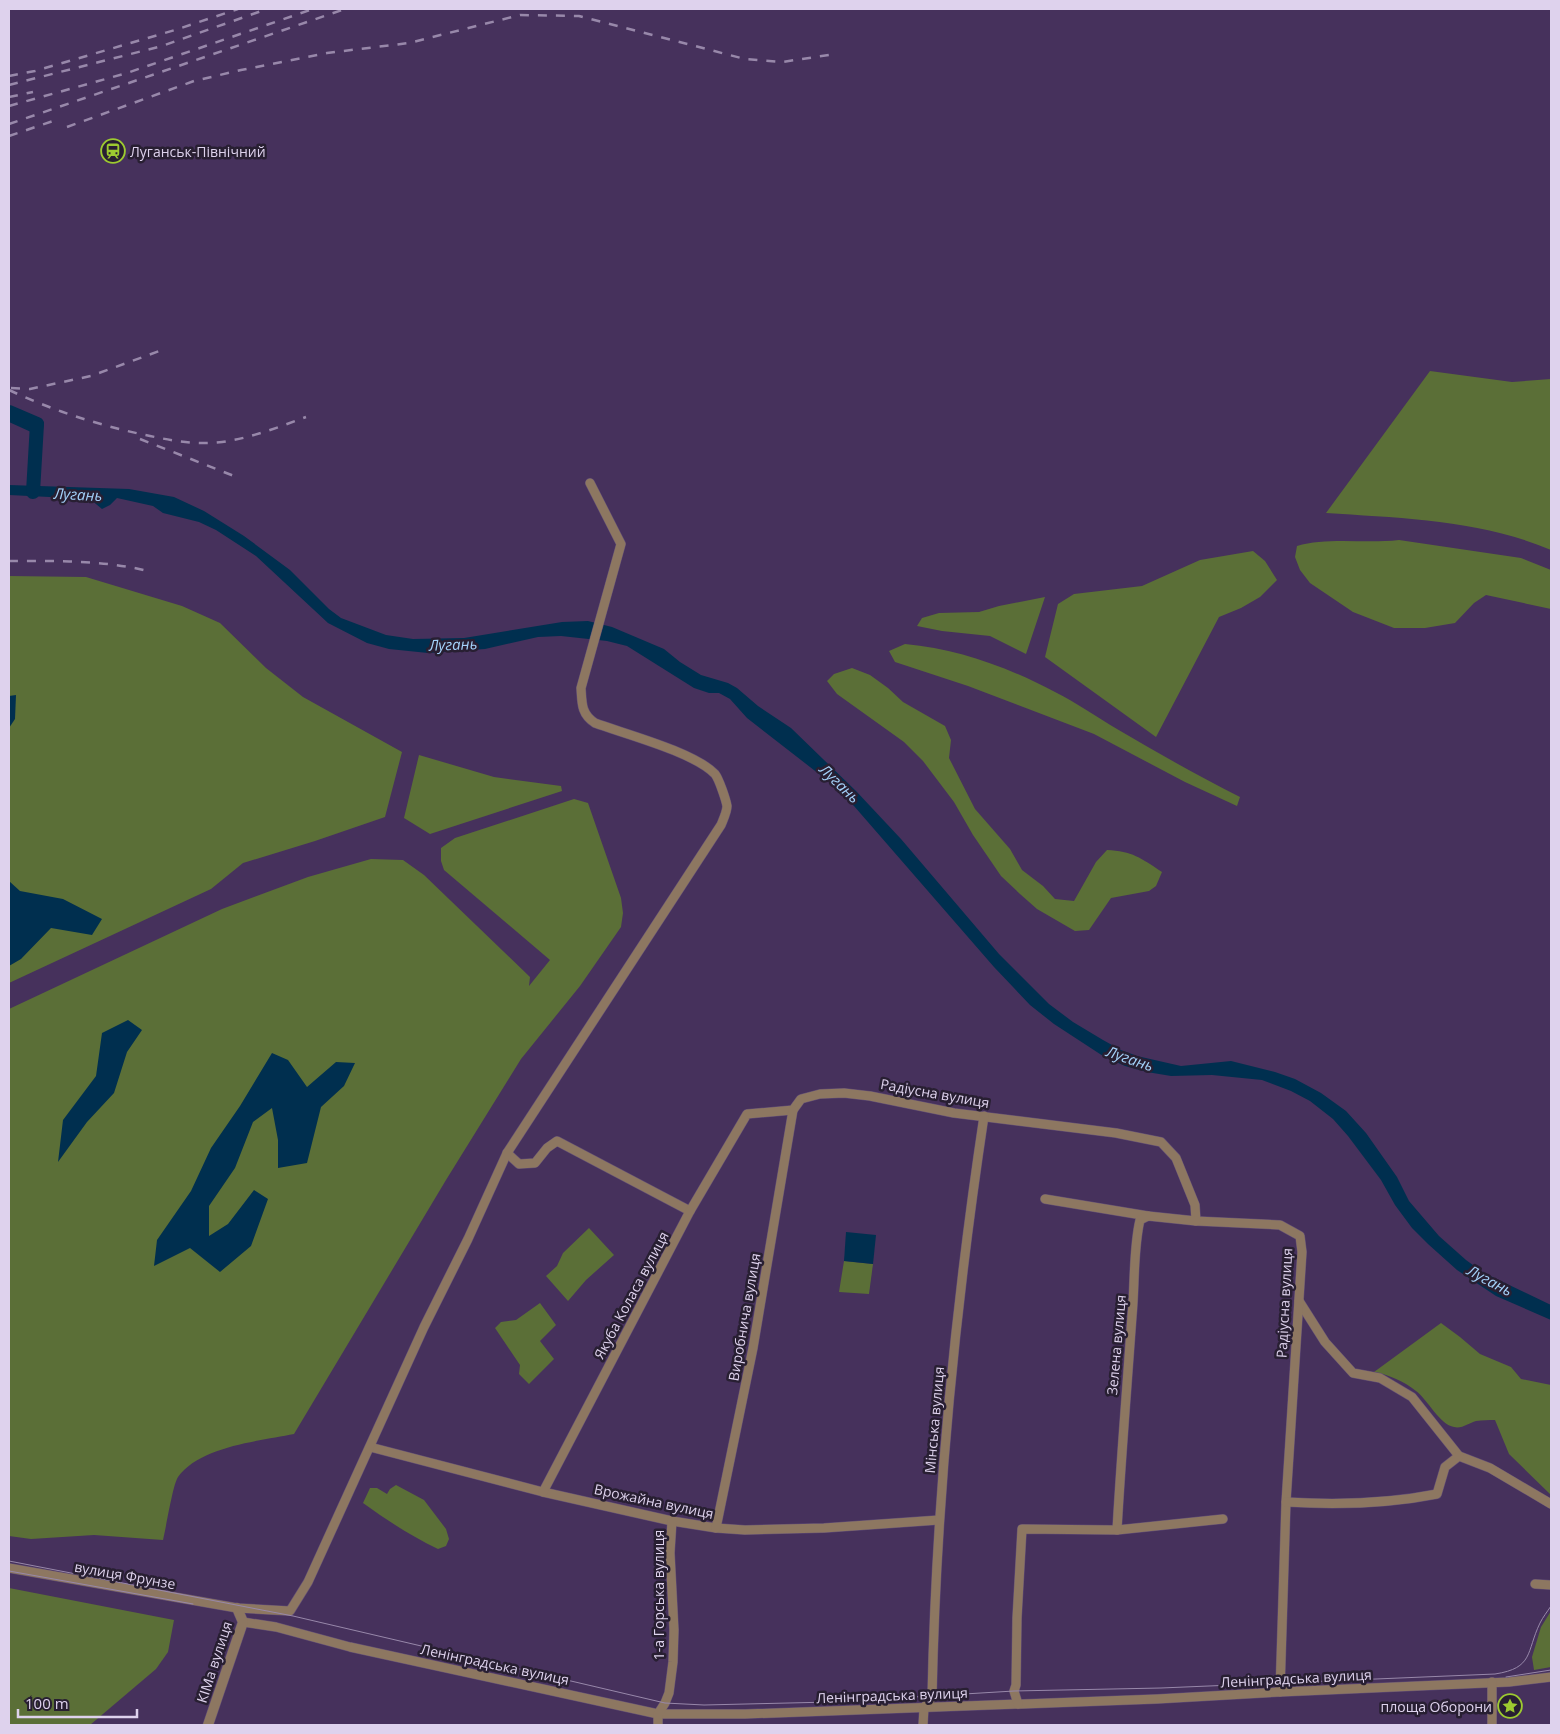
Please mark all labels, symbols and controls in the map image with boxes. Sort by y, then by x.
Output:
station icon: Луганськ-Північний [100,138,126,164]
place label: Луганськ-Північний [130,142,266,161]
water label: Лугань [52,483,103,505]
water label: Лугань [427,633,478,655]
water label: Лугань [815,758,864,807]
water label: Лугань [1103,1040,1156,1075]
street label: Радіусна вулиця [879,1074,991,1112]
street label: Якуба Коласа вулиця [589,1228,673,1362]
street label: Радіусна вулиця [1272,1247,1296,1359]
street label: Виробнича вулиця [723,1252,765,1382]
water label: Лугань [1463,1259,1516,1300]
street label: Зелена вулиця [1102,1294,1130,1396]
street label: Мінська вулиця [920,1366,948,1474]
street label: Врожайна вулиця [592,1479,716,1523]
street label: 1-а Горська вулиця [649,1530,668,1660]
street label: вулиця Фрунзе [73,1557,177,1593]
street label: КІМа вулиця [192,1619,236,1705]
street label: Ленінградська вулиця [419,1639,571,1689]
street label: Ленінградська вулиця [1220,1665,1372,1691]
street label: Ленінградська вулиця [816,1683,968,1707]
scale bar [18,1686,136,1718]
text: 100 m [25,1693,69,1713]
place icon: площа Оборони [1497,1693,1523,1719]
place label: площа Оборони [1381,1697,1492,1716]

